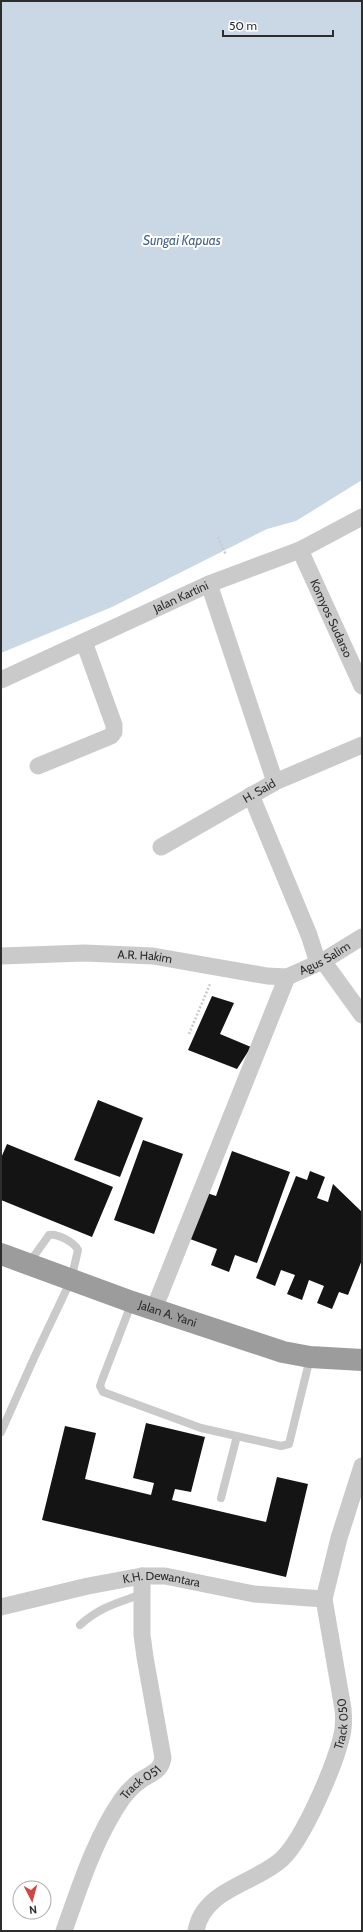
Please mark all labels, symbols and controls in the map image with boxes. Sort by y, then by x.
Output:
scale bar [223,12,333,38]
text: 50 m [229,18,257,33]
water label: Sungai Kapuas [143,232,221,248]
street label: Komyos Sudarso [307,576,356,660]
street label: Jalan Kartini [150,577,210,616]
street label: H. Said [240,775,278,806]
street label: Agus Salim [297,938,353,978]
street label: A.R. Hakim [117,946,173,966]
street label: Jalan A. Yani [136,1296,199,1330]
street label: K.H. Dewantara [121,1568,202,1590]
street label: Track 050 [330,1697,351,1751]
street label: Track 051 [117,1762,164,1802]
north arrow [12,1880,52,1920]
text: N [28,1903,38,1917]

